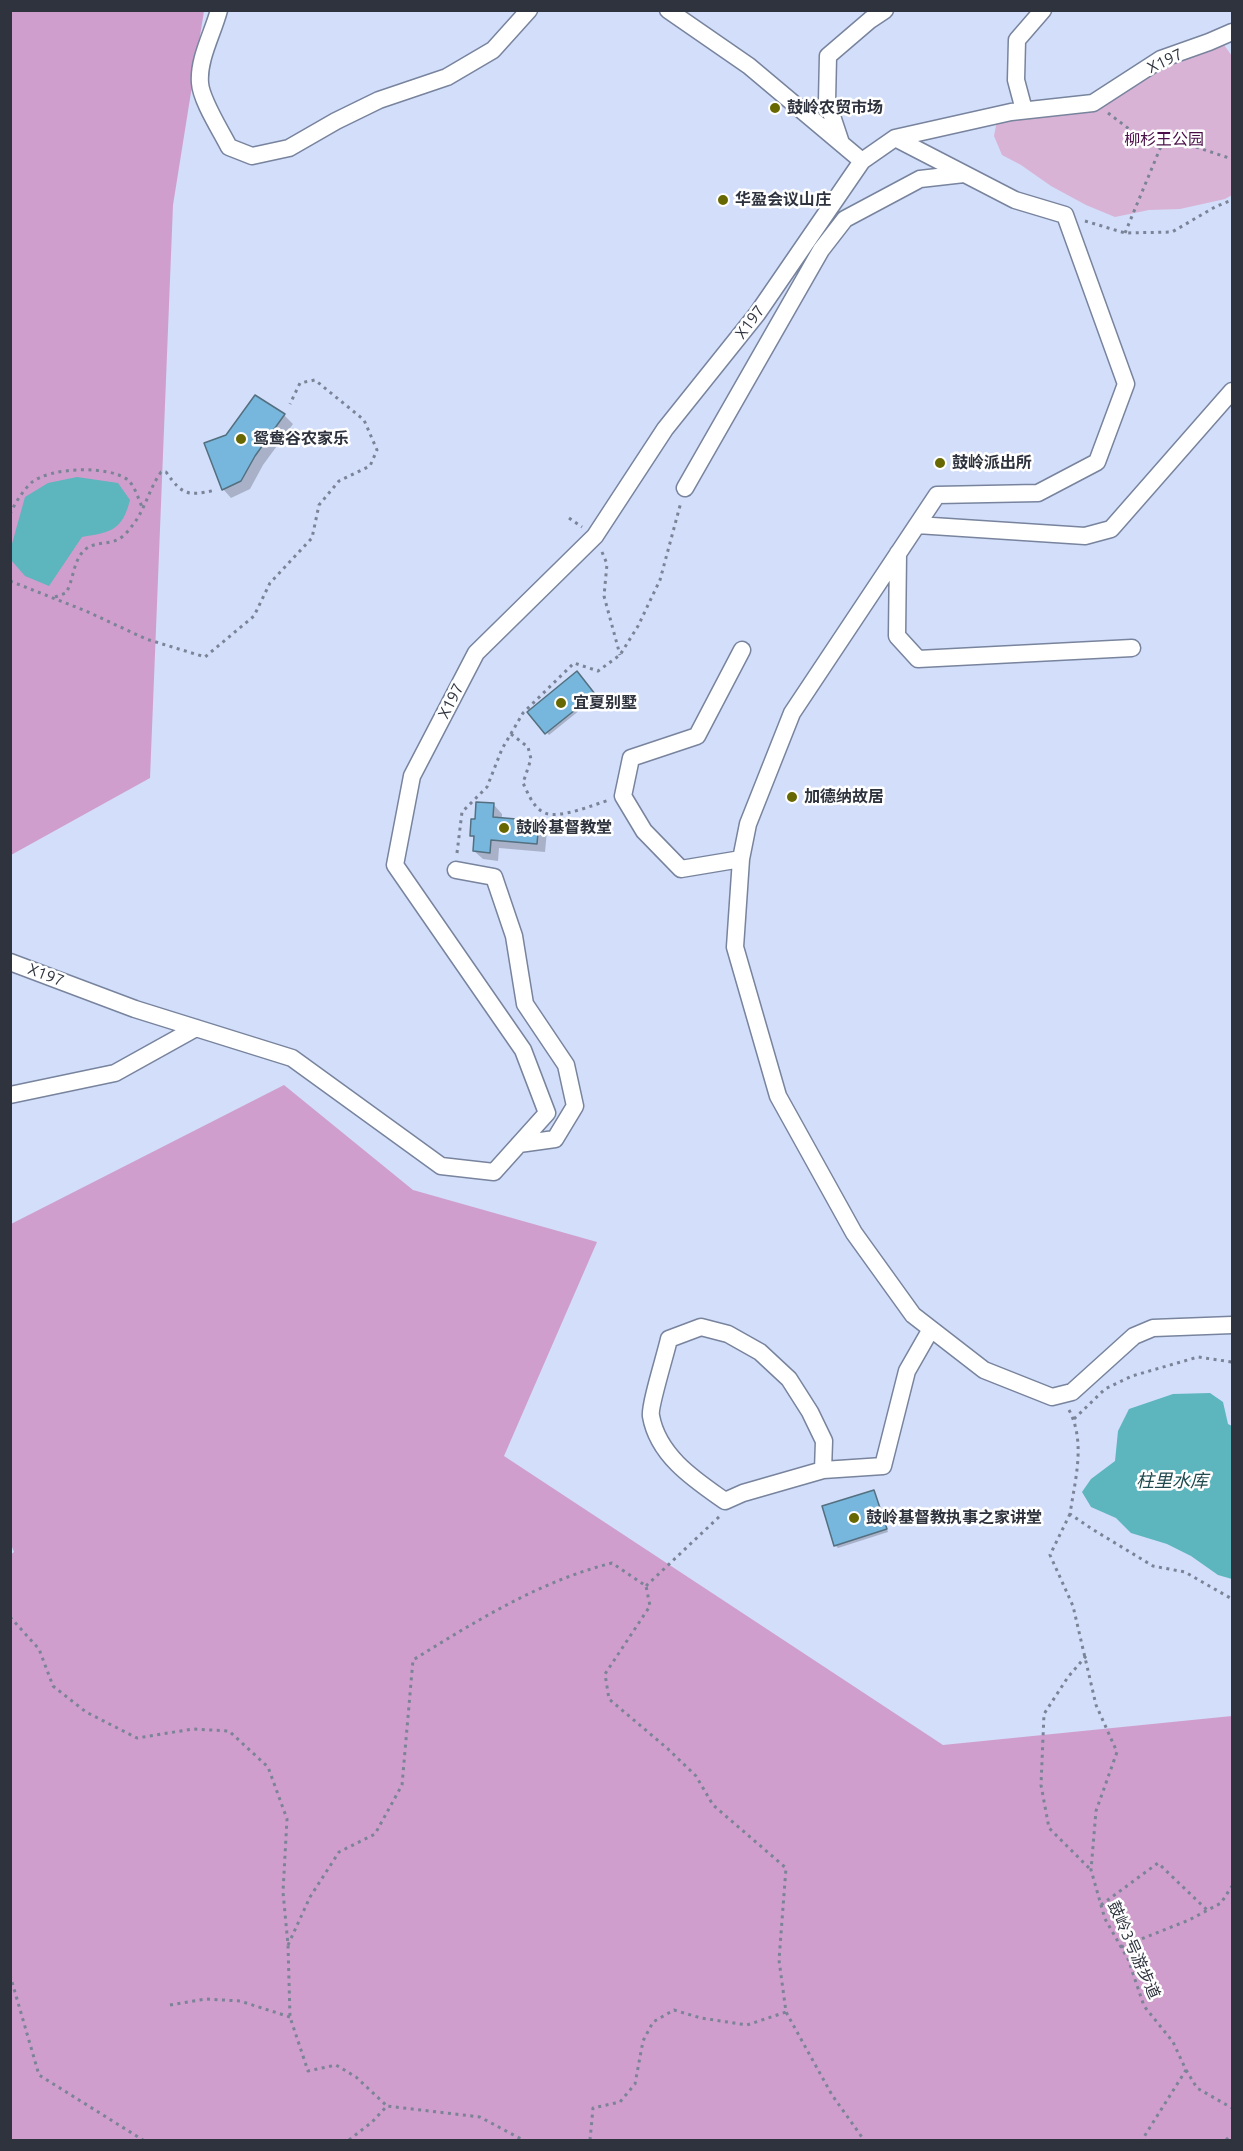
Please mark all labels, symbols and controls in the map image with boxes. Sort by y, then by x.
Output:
street label: X197 [1144,44,1186,78]
place label: 鼓岭农贸市场 [787,98,883,118]
marker: 鼓岭农贸市场 [768,101,782,115]
park label: 柳杉王公园 [1124,130,1204,150]
place label: 华盈会议山庄 [735,190,831,210]
marker: 华盈会议山庄 [716,193,730,207]
street label: X197 [731,301,769,343]
place label: 鸳鸯谷农家乐 [253,429,349,449]
marker: 鸳鸯谷农家乐 [234,432,248,446]
place label: 鼓岭派出所 [952,453,1032,473]
marker: 鼓岭派出所 [933,456,947,470]
street label: X197 [434,680,468,722]
place label: 宜夏别墅 [573,693,637,713]
marker: 宜夏别墅 [554,696,568,710]
place label: 加德纳故居 [804,787,884,807]
marker: 加德纳故居 [785,790,799,804]
place label: 鼓岭基督教堂 [516,818,612,838]
marker: 鼓岭基督教堂 [497,821,511,835]
street label: X197 [25,959,67,991]
water label: 柱里水库 [1136,1470,1208,1492]
place label: 鼓岭基督教执事之家讲堂 [866,1508,1042,1528]
marker: 鼓岭基督教执事之家讲堂 [847,1511,861,1525]
street label: 鼓岭3号游步道 [1104,1898,1164,2002]

